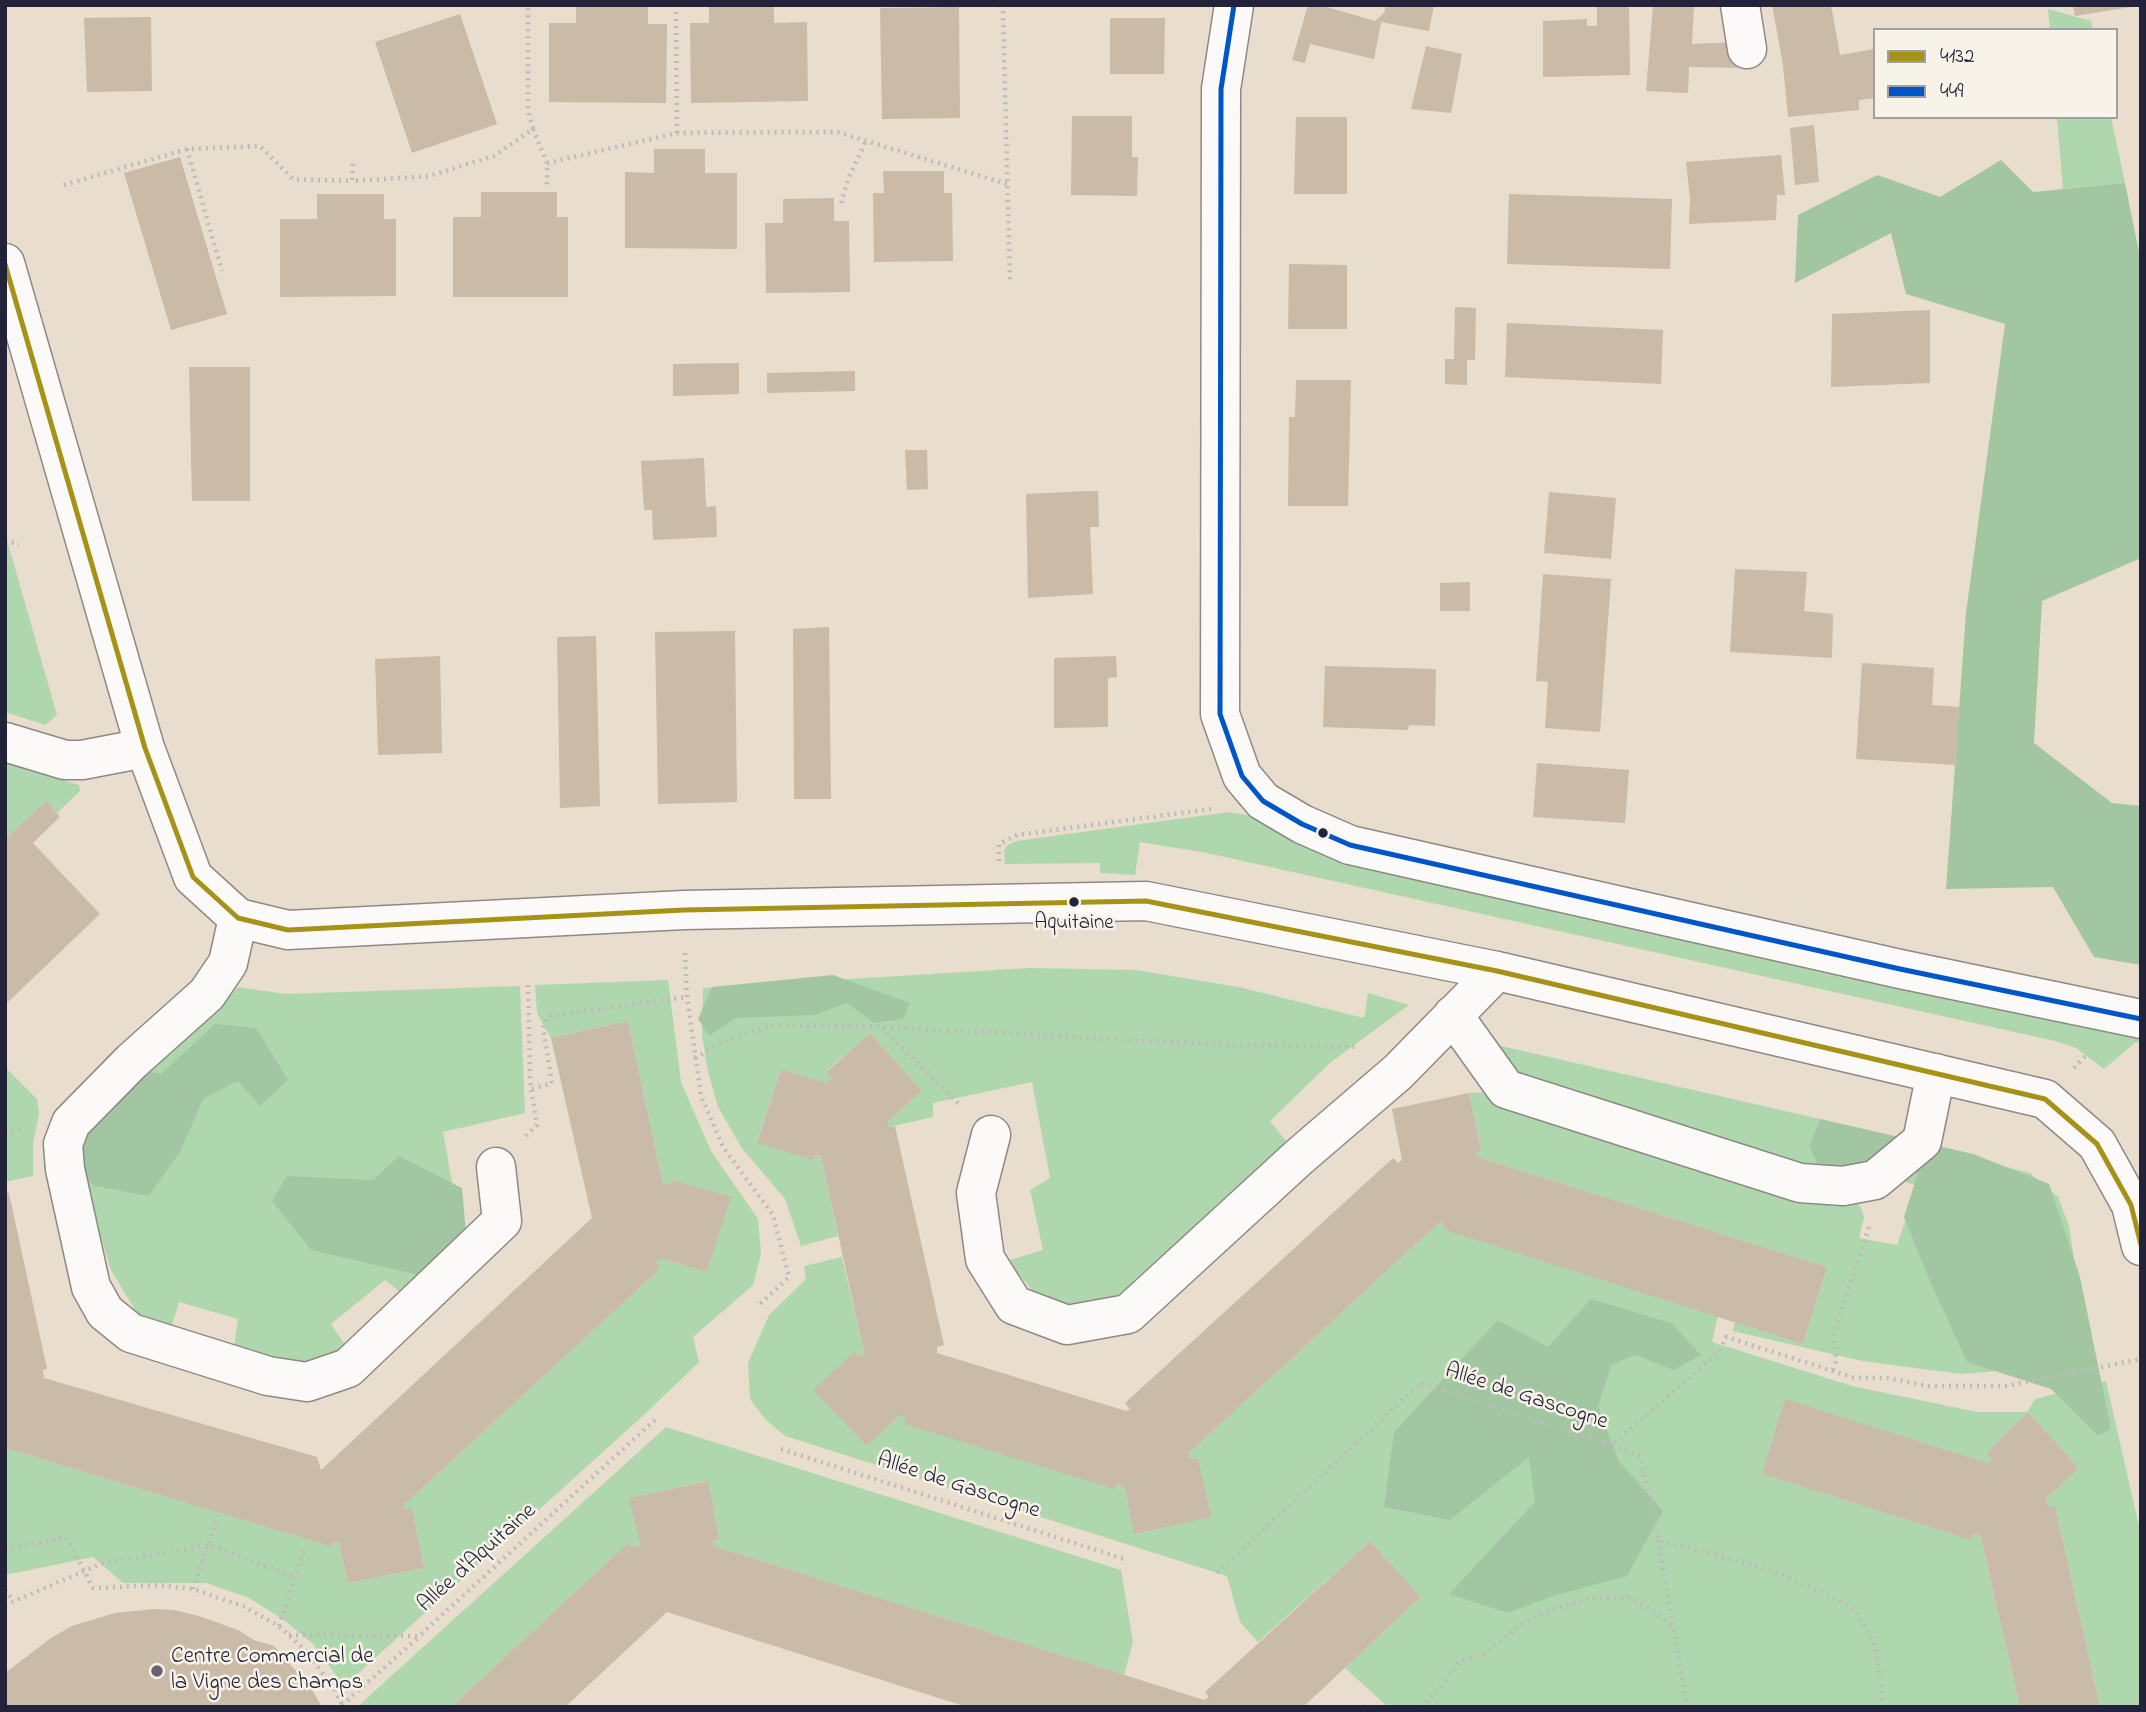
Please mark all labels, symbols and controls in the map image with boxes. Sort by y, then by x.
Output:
legend [1873,28,2118,119]
text: 4132 [1940,42,1974,72]
text: 449 [1940,77,1964,107]
unlabelled marker [1316,826,1330,840]
marker: Aquitaine [1067,895,1081,909]
place label: Aquitaine [1034,912,1114,938]
street label: Allée de Gascogne [1441,1359,1611,1437]
street label: Allée de Gascogne [873,1448,1043,1526]
street label: Allée d'Aquitaine [413,1498,543,1620]
place label: Centre Commercial de la Vigne des champs [171,1644,374,1698]
marker: Centre Commercial de la Vigne des champs [149,1663,165,1679]

